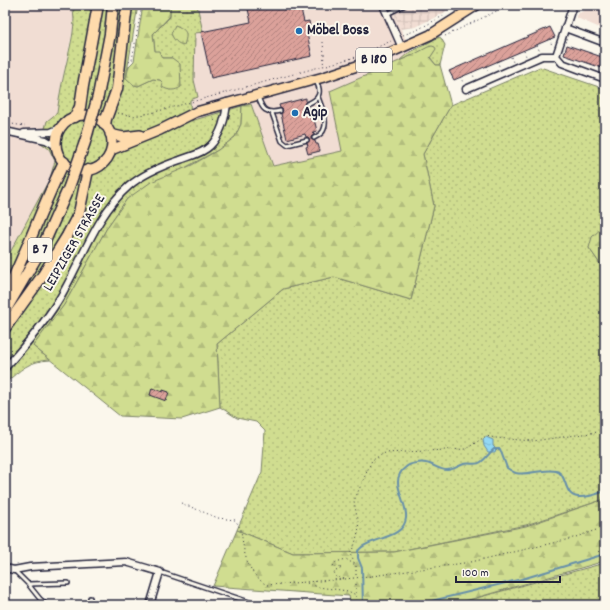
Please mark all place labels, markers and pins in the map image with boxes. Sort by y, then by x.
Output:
place label: Möbel Boss [307,20,369,42]
marker: Möbel Boss [294,26,304,36]
place label: Agip [303,102,328,124]
marker: Agip [290,108,300,118]

